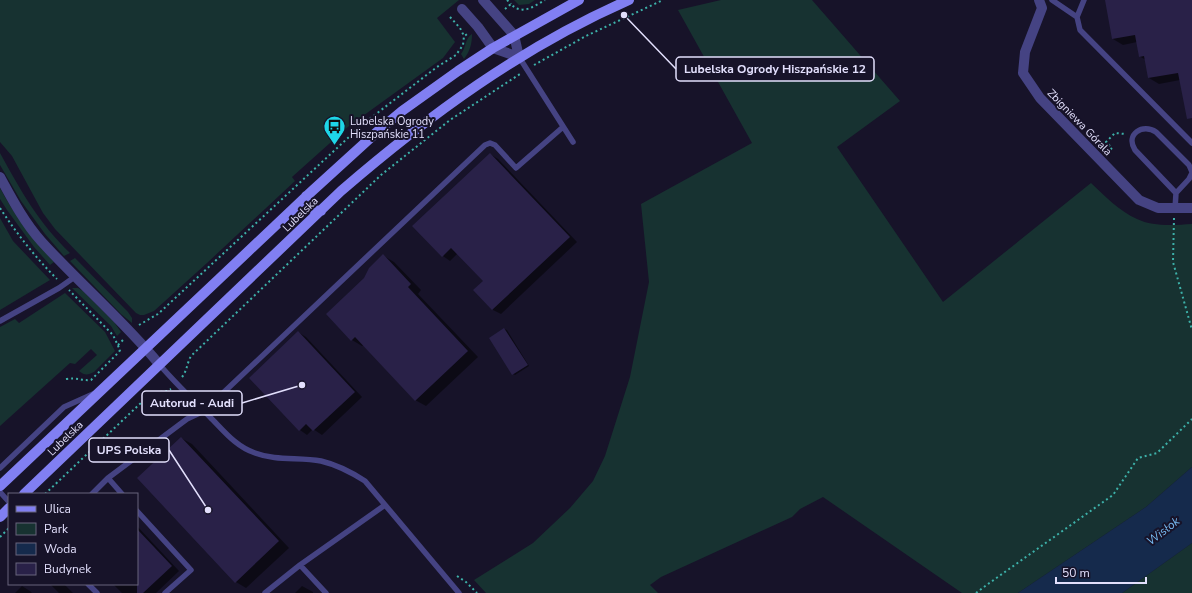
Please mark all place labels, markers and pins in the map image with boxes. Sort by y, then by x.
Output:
callout: Lubelska Ogrody Hiszpańskie 12 [676,57,874,81]
bus stop icon: Lubelska Ogrody Hiszpańskie 11 [322,114,348,147]
place label: Lubelska Ogrody Hiszpańskie 11 [350,114,434,142]
callout: Autorud - Audi [142,391,242,415]
callout: UPS Polska [89,438,169,462]

